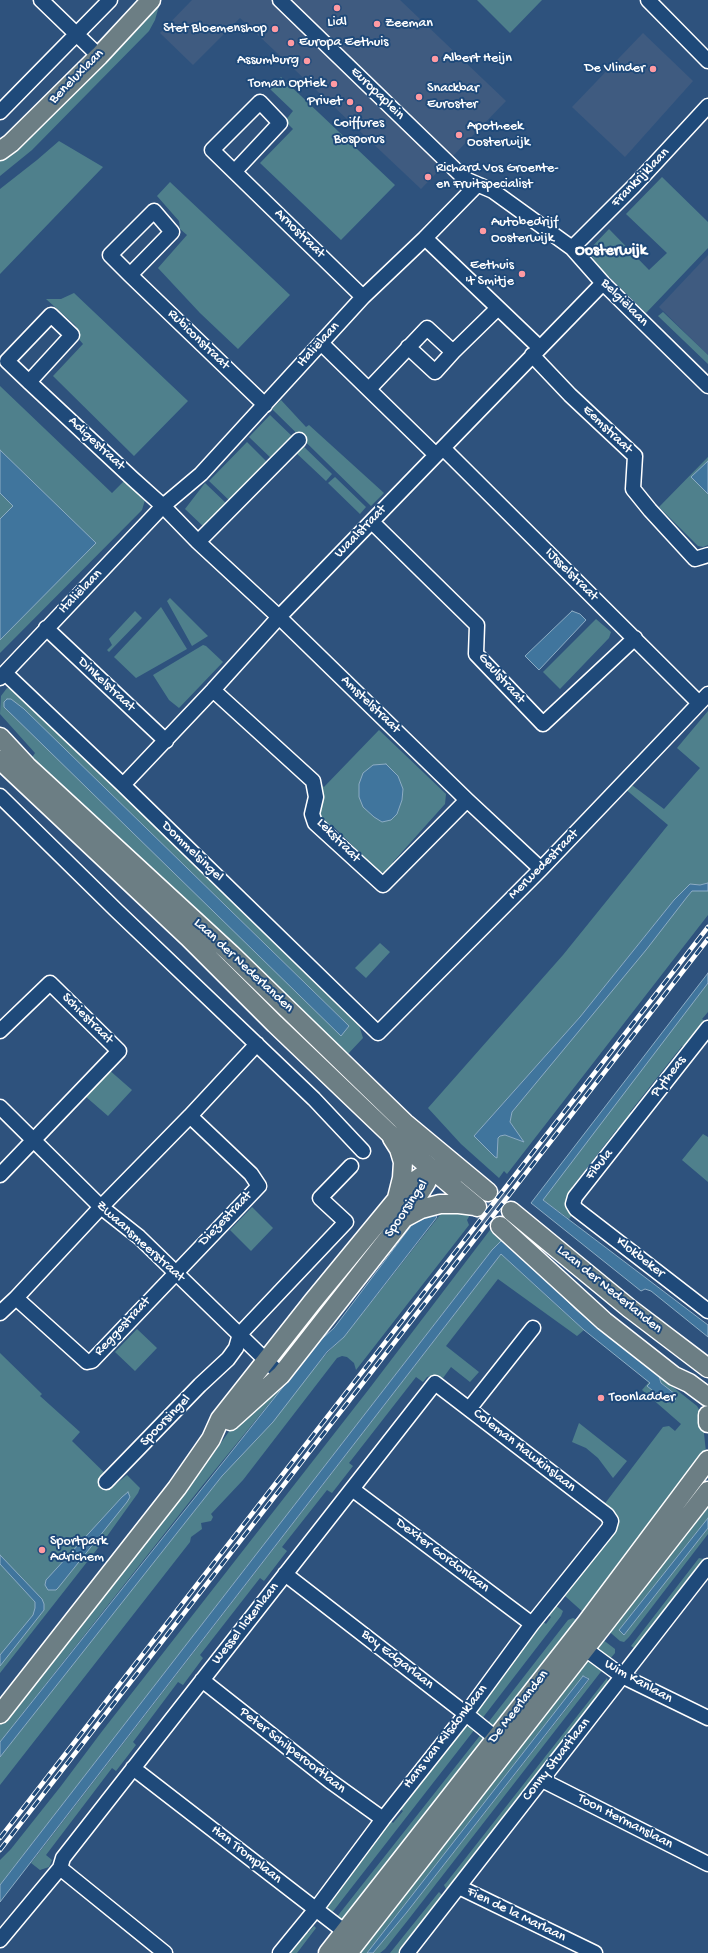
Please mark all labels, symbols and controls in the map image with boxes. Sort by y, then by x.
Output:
marker: Lidl [332,3,342,13]
place label: Lidl [327,15,347,31]
place label: Zeeman [385,16,433,32]
marker: Zeeman [372,19,382,29]
place label: Stet Bloemenshop [163,21,267,37]
marker: Stet Bloemenshop [270,24,280,34]
place label: Europa Eethuis [299,35,388,51]
marker: Europa Eethuis [286,38,296,48]
street label: Beneluxlaan [46,46,108,108]
place label: Albert Heijn [443,51,512,67]
place label: Assumburg [237,53,299,69]
marker: Albert Heijn [430,54,440,64]
marker: Assumburg [302,56,312,66]
place label: De Vlinder [584,61,645,77]
street label: Europaplein [346,64,408,124]
marker: De Vlinder [648,64,658,74]
place label: Toman Optiek [248,76,326,92]
marker: Toman Optiek [329,79,339,89]
place label: Snackbar Euroster [427,81,479,114]
marker: Snackbar Euroster [414,92,424,102]
place label: Privet [307,94,342,110]
marker: Privet [345,97,355,107]
marker: Coiffures Bosporus [354,104,364,114]
place label: Coiffures Bosporus [334,116,384,148]
place label: Apotheek Oosterwijk [467,119,530,152]
marker: Apotheek Oosterwijk [454,130,464,140]
street label: Frankrijklaan [608,145,674,211]
place label: Richard Vos Groente- en Fruitspecialist [436,161,559,194]
marker: Richard Vos Groente- en Fruitspecialist [423,172,433,182]
street label: Arnostraat [270,206,328,262]
place label: Autobedrijf Oosterwijk [491,215,558,248]
marker: Autobedrijf Oosterwijk [478,226,488,236]
district label: Oosterwijk [575,242,647,262]
place label: Eethuis 't Smitje [465,258,514,290]
marker: Eethuis 't Smitje [517,269,527,279]
street label: Belgiëlaan [597,276,651,330]
street label: Rubiconstraat [163,306,233,374]
street label: Italiëlaan [294,319,344,371]
street label: Eemstraat [579,402,635,458]
street label: Adigestraat [64,413,128,475]
street label: Waalstraat [331,502,391,562]
street label: IJsselstraat [541,545,601,605]
street label: Italiëlaan [56,566,106,618]
street label: Geulstraat [474,650,528,708]
street label: Dinkelstraat [74,654,138,716]
street label: Amstelstraat [337,672,403,738]
street label: Lekstraat [312,815,364,867]
street label: Dommelsingel [158,818,226,886]
street label: Merwedestraat [505,826,583,904]
street label: Laan der Nederlanden [189,915,297,1017]
street label: Schiestraat [58,990,116,1048]
street label: Pytheas [648,1053,690,1101]
street label: Fibula [582,1146,618,1184]
street label: Spoorsingel [382,1177,432,1241]
street label: Diezestraat [196,1188,256,1250]
street label: Zwaansmeerstraat [92,1198,188,1286]
street label: Klokbeker [612,1234,668,1282]
street label: Laan der Nederlanden [553,1242,665,1338]
street label: Reggestraat [91,1294,155,1360]
place label: Toonladder [609,1390,675,1406]
street label: Spoorsingel [137,1391,195,1451]
marker: Toonladder [596,1393,606,1403]
street label: Coleman Hawkinslaan [469,1406,579,1496]
street label: Dexter Gordonlaan [392,1515,492,1597]
place label: Sportpark Adrichem [50,1534,107,1566]
marker: Sportpark Adrichem [37,1545,47,1555]
street label: Wessel Ilckenlaan [209,1580,283,1668]
street label: Boy Edgarlaan [357,1626,437,1694]
street label: Wim Kanlaan [601,1656,675,1708]
street label: De Meerlanden [485,1667,553,1747]
street label: Hans van Kilsdonklaan [400,1682,492,1792]
street label: Peter Schilperoortlaan [235,1704,349,1798]
street label: Conny Stuartlaan [519,1715,595,1805]
street label: Toon Hermanslaan [574,1791,676,1853]
street label: Han Tromplaan [207,1822,285,1888]
street label: Fien de la Marlaan [464,1884,568,1946]

